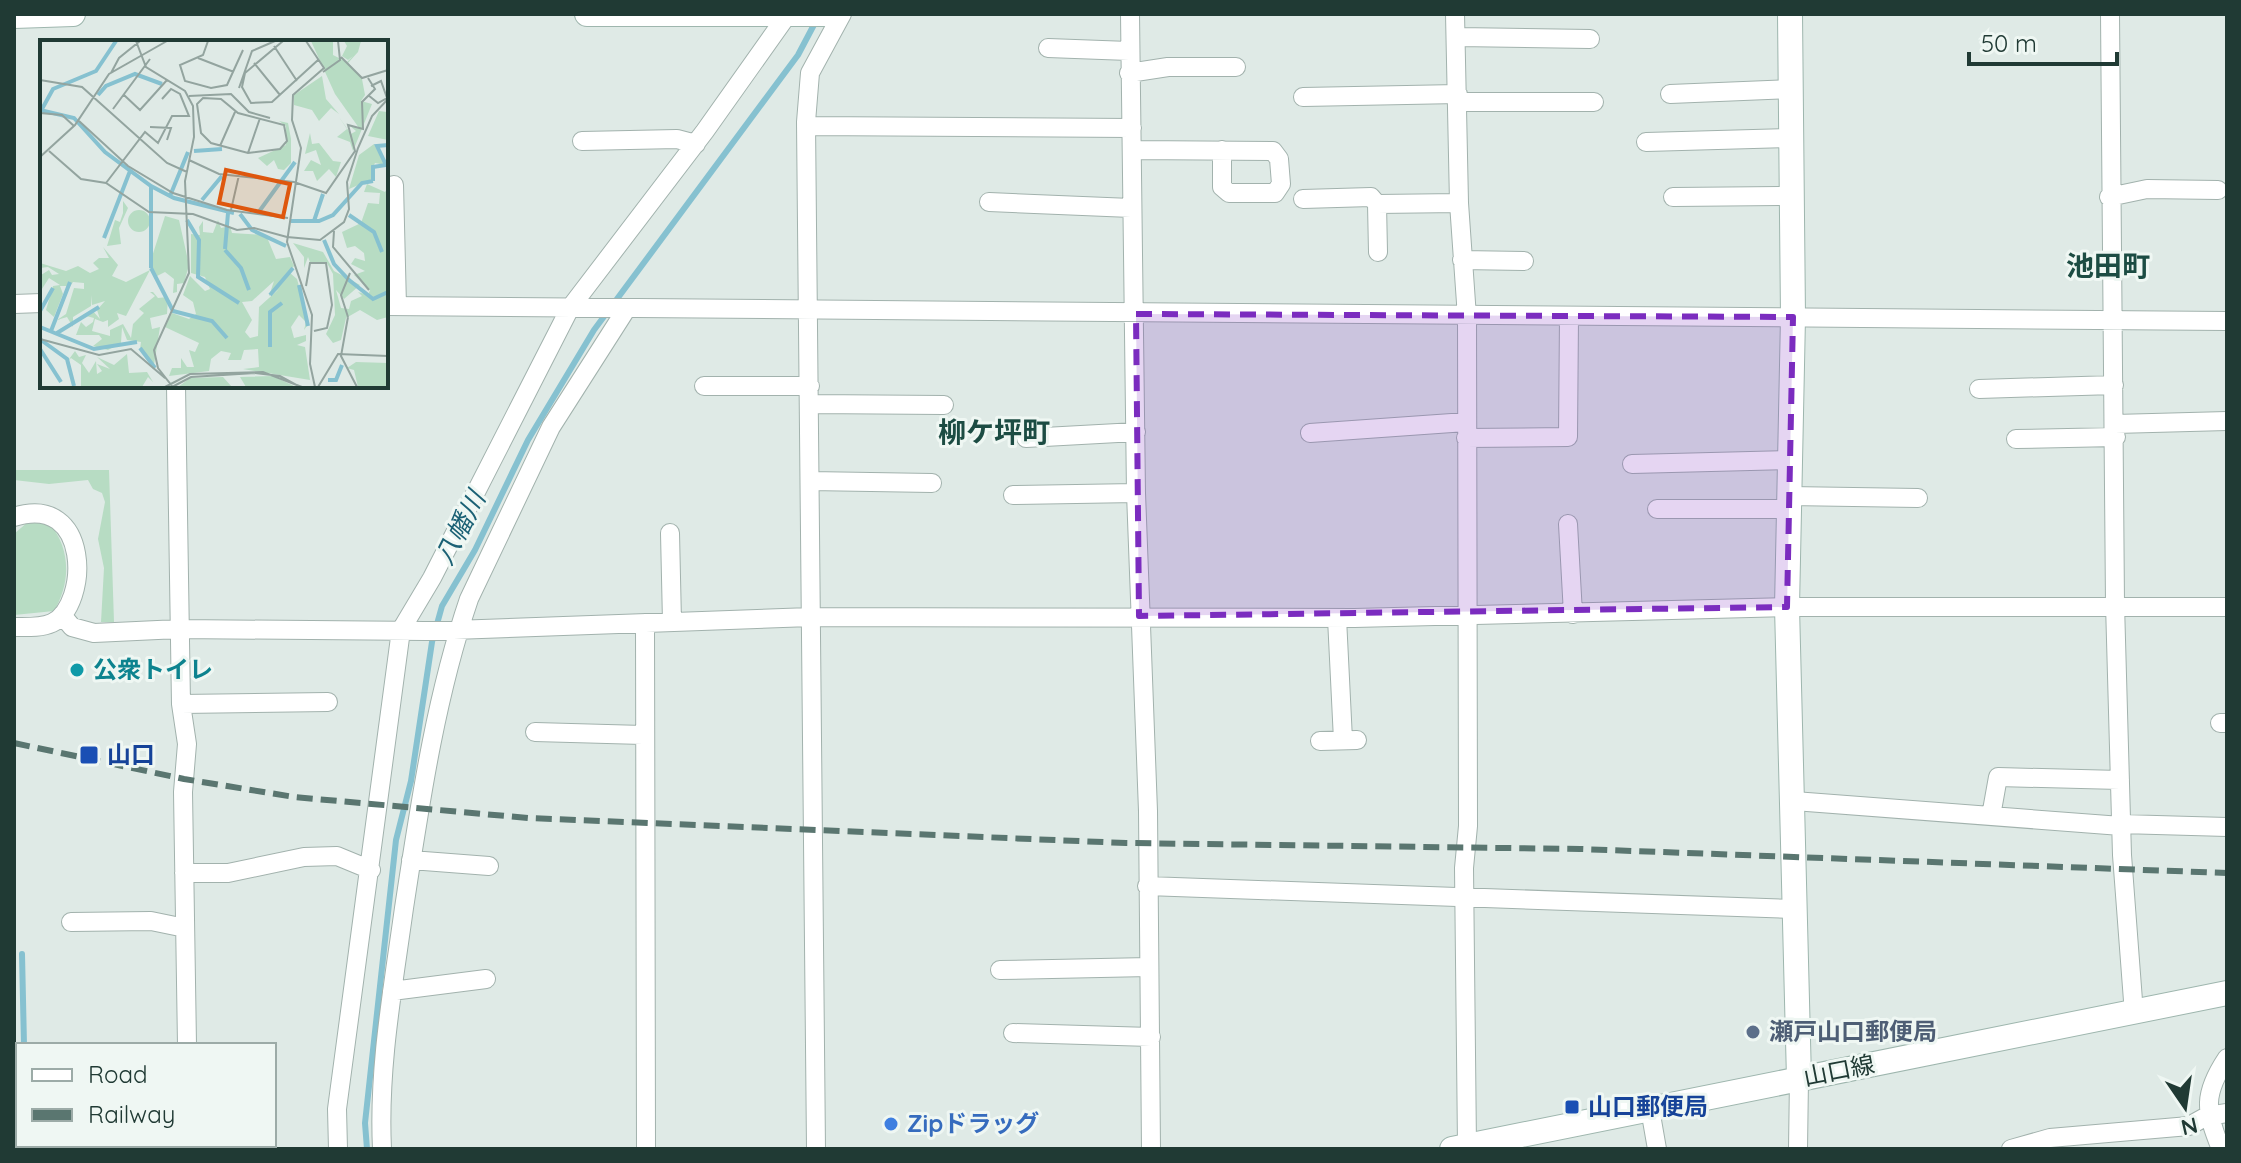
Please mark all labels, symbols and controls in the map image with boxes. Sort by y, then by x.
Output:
scale bar [1969,16,2117,66]
text: 50 m [1981,28,2037,58]
inset map [40,40,388,388]
district label: 池田町 [2066,248,2150,283]
district label: 柳ケ坪町 [938,414,1050,449]
water label: 八幡川 [427,483,493,570]
place label: 公衆トイレ [93,654,213,684]
marker: 公衆トイレ [68,661,86,679]
place label: 山口 [107,739,155,769]
marker: 山口 [78,744,100,766]
place label: 瀬戸山口郵便局 [1769,1016,1937,1046]
marker: 瀬戸山口郵便局 [1744,1023,1762,1041]
legend [16,1043,276,1147]
street label: 山口線 [1801,1048,1877,1092]
text: Road [88,1059,148,1089]
north arrow [2145,1067,2225,1147]
place label: 山口郵便局 [1588,1091,1708,1121]
marker: 山口郵便局 [1563,1098,1581,1116]
text: Railway [88,1099,175,1129]
place label: Zipドラッグ [907,1108,1039,1138]
text: N [2178,1111,2201,1142]
marker: Zipドラッグ [882,1115,900,1133]

